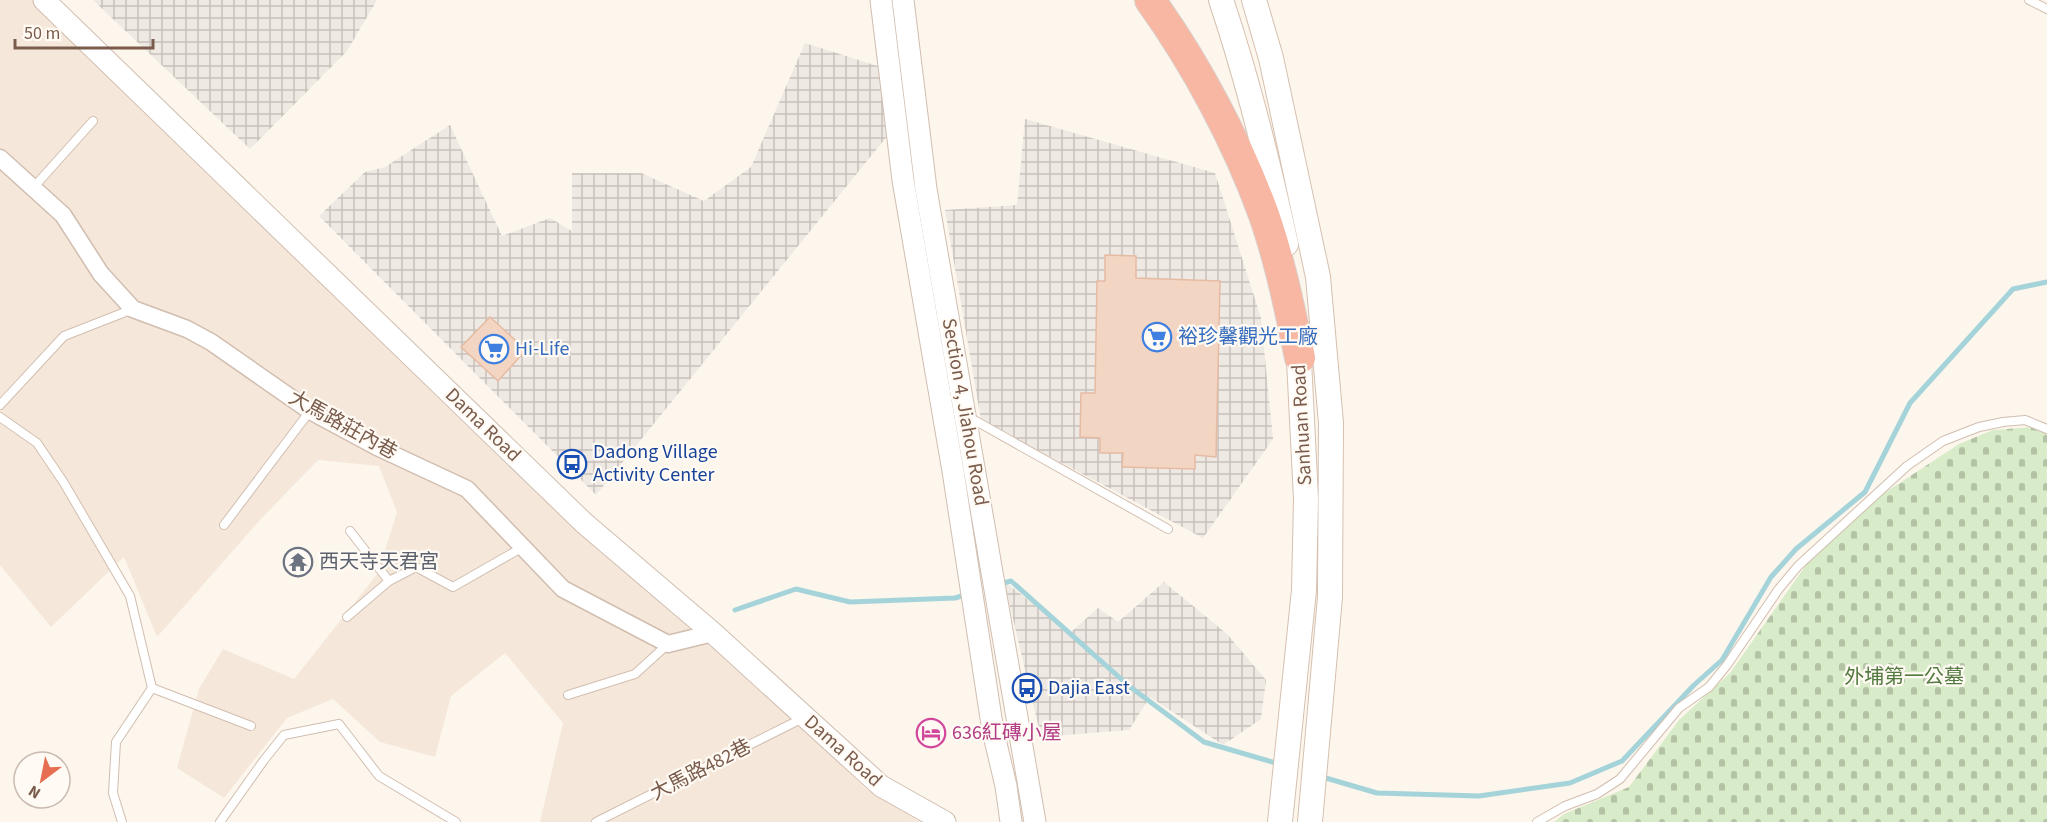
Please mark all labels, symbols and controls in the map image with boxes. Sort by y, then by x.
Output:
scale bar [15,12,153,50]
text: 50 m [24,21,60,46]
street label: Section 4, Jiahou Road [935,316,995,508]
supermarket icon: 裕珍馨觀光工廠 [1141,321,1173,353]
place label: 裕珍馨觀光工廠 [1178,323,1318,351]
supermarket icon: Hi-Life [478,333,510,365]
place label: Hi-Life [515,335,569,363]
street label: Sanhuan Road [1285,364,1319,486]
street label: Dama Road [439,382,527,468]
street label: 大馬路莊內巷 [284,384,402,466]
place label: Dadong Village Activity Center [593,438,718,489]
bus stop icon: Dadong Village Activity Center [556,448,588,480]
temple icon: 西天寺天君宮 [282,546,314,578]
place label: 西天寺天君宮 [319,548,439,576]
park label: 外埔第一公墓 [1844,663,1964,691]
bus stop icon: Dajia East [1011,672,1043,704]
place label: Dajia East [1048,674,1130,702]
street label: Dama Road [798,708,888,794]
hotel icon: 636紅磚小屋 [915,717,947,749]
place label: 636紅磚小屋 [952,719,1062,747]
street label: 大馬路482巷 [646,733,756,807]
north arrow [12,750,72,810]
text: N [24,780,45,804]

